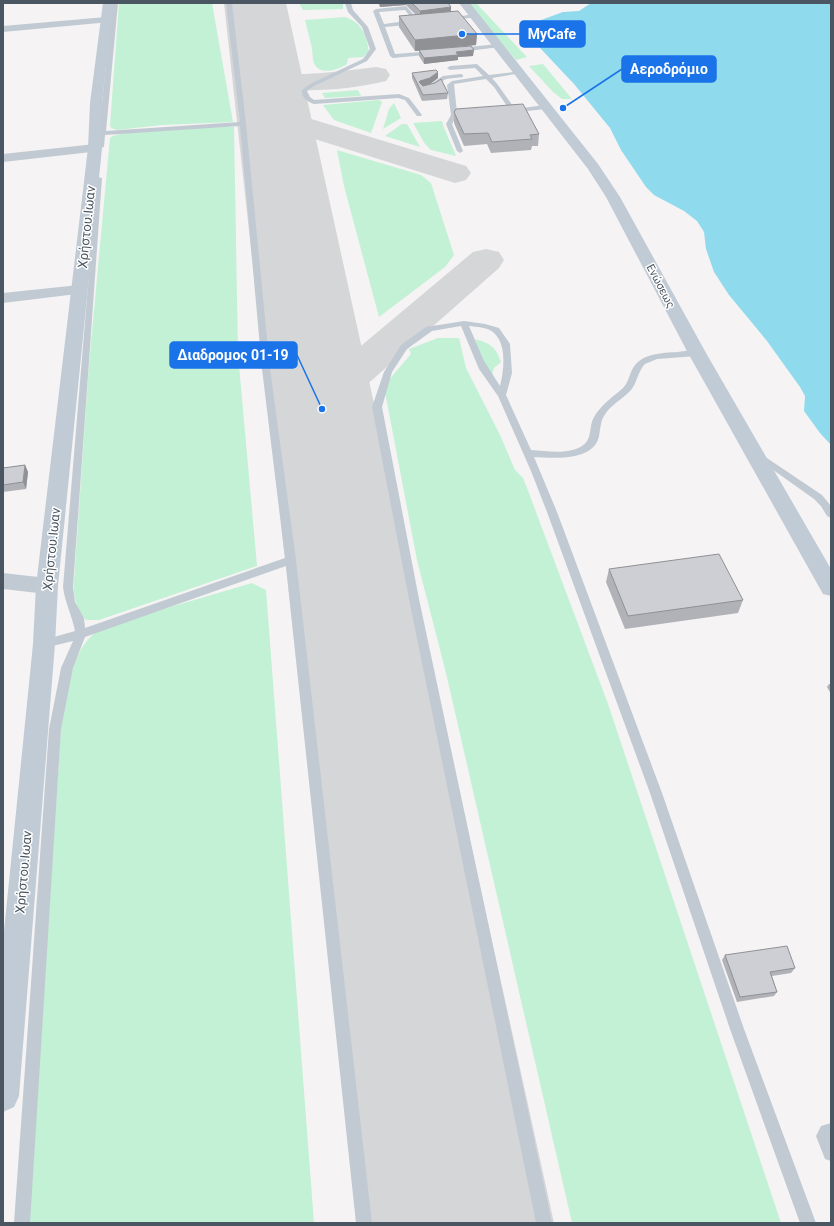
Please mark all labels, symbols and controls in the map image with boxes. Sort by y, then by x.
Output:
callout: MyCafe [520,21,585,47]
text: MyCafe [528,26,577,42]
callout: Αεροδρόμιο [622,56,716,82]
text: Αεροδρόμιο [630,61,708,77]
street label: Χρήστου.Ιωαν [75,184,98,269]
street label: Ενώσεως [644,262,678,310]
callout: Διαδρομος 01-19 [170,342,297,368]
text: Διαδρομος 01-19 [177,347,289,363]
street label: Χρήστου.Ιωαν [40,506,63,591]
street label: Χρήστου.Ιωαν [12,829,35,914]

